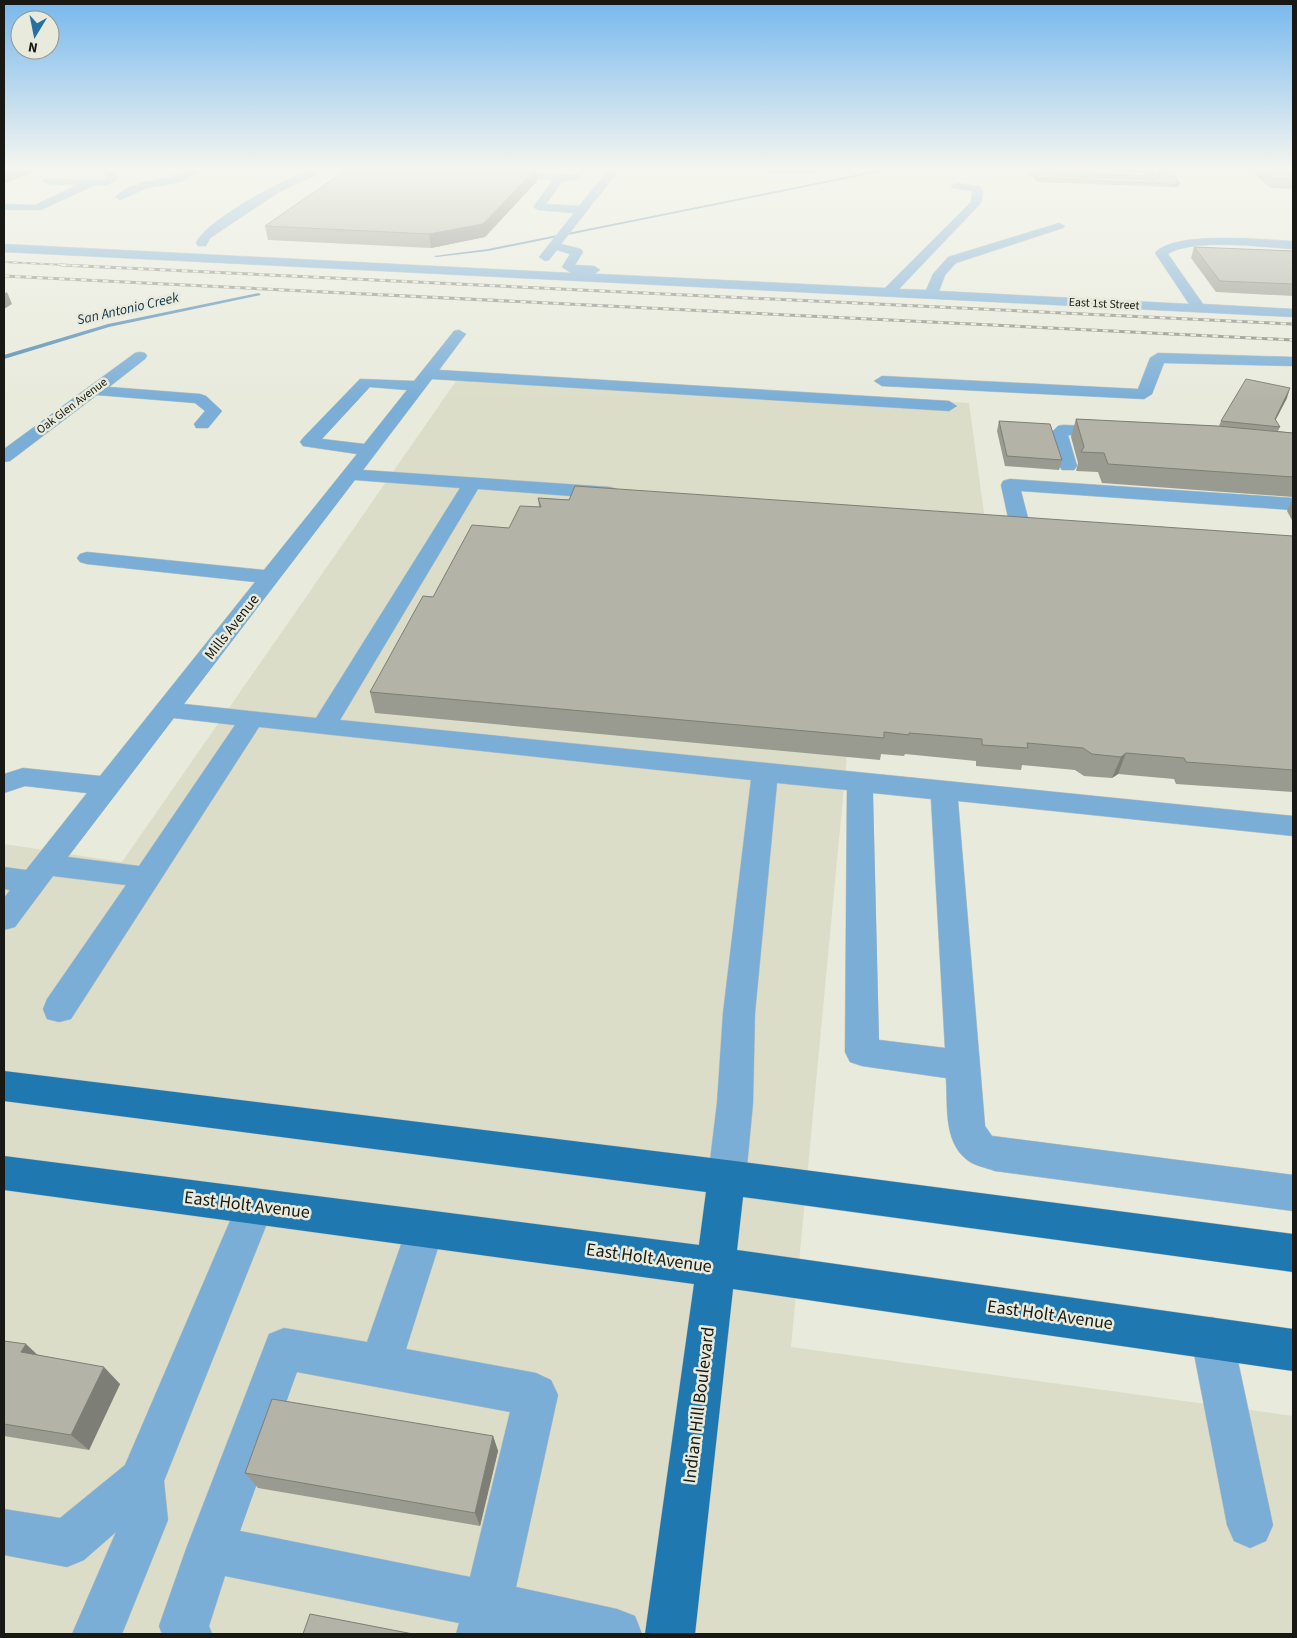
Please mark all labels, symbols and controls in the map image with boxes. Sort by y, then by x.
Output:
north arrow [10,10,60,60]
text: N [27,36,39,57]
water label: San Antonio Creek [75,287,181,330]
street label: East 1st Street [1068,294,1140,314]
street label: Oak Glen Avenue [33,374,111,438]
street label: Mills Avenue [200,590,264,664]
street label: East Holt Avenue [183,1185,311,1225]
street label: East Holt Avenue [585,1237,714,1279]
street label: East Holt Avenue [986,1294,1115,1336]
street label: Indian Hill Boulevard [677,1325,721,1485]

